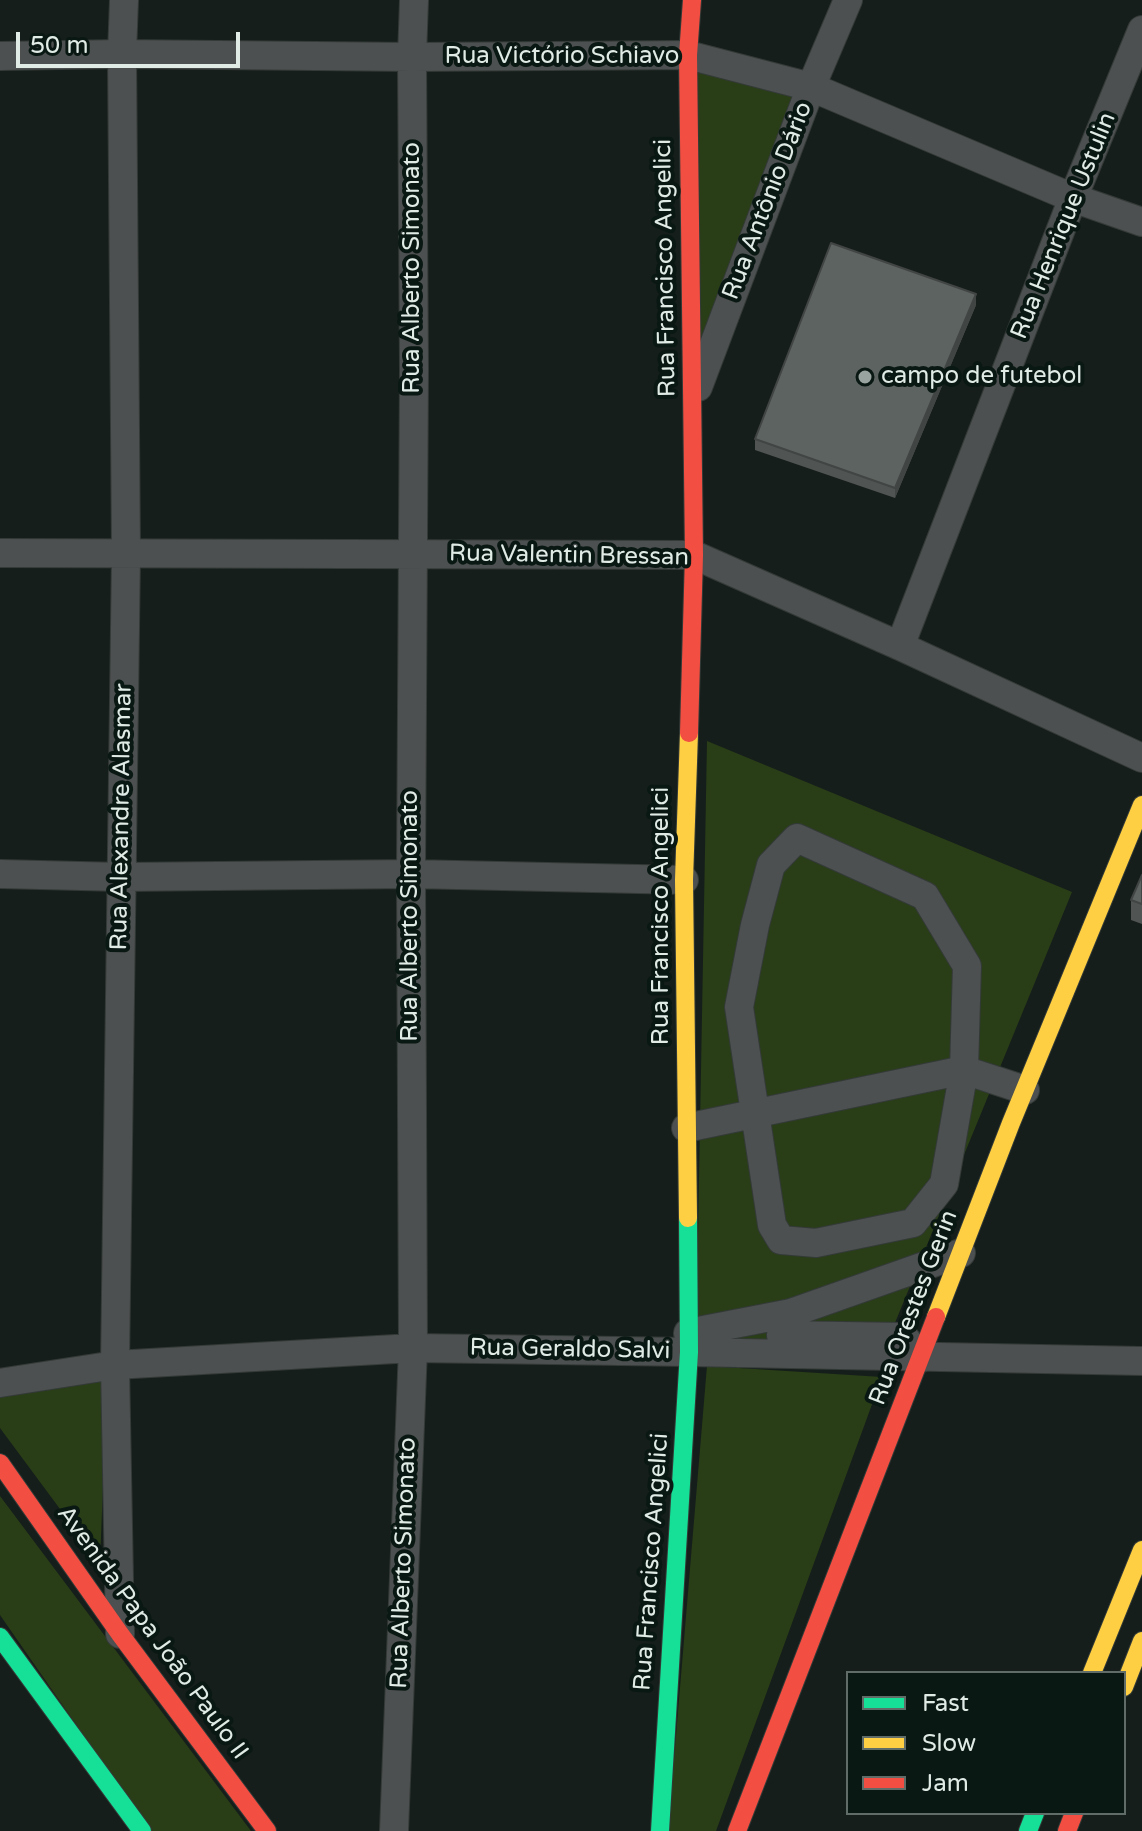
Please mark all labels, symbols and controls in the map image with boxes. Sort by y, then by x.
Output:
scale bar [20,16,244,66]
text: 50 m [30,31,88,60]
street label: Rua Victório Schiavo [445,43,679,71]
street label: Rua Antônio Dário [717,98,819,304]
street label: Rua Henrique Ustulin [1005,109,1123,343]
street label: Rua Francisco Angelici [649,139,683,397]
street label: Rua Alberto Simonato [399,142,427,394]
place label: campo de futebol [881,363,1082,391]
marker: campo de futebol [856,368,874,386]
street label: Rua Valentin Bressan [449,540,689,572]
street label: Rua Alexandre Alasmar [105,683,139,951]
street label: Rua Francisco Angelici [648,787,676,1045]
street label: Rua Alberto Simonato [397,790,425,1042]
street label: Rua Orestes Gerin [864,1206,964,1410]
street label: Rua Geraldo Salvi [469,1334,671,1366]
street label: Rua Francisco Angelici [629,1432,675,1692]
street label: Rua Alberto Simonato [385,1437,423,1689]
street label: Avenida Papa João Paulo II [50,1501,254,1765]
legend [846,1671,1126,1815]
text: Fast [922,1689,969,1718]
text: Slow [922,1729,976,1758]
text: Jam [922,1769,969,1798]

